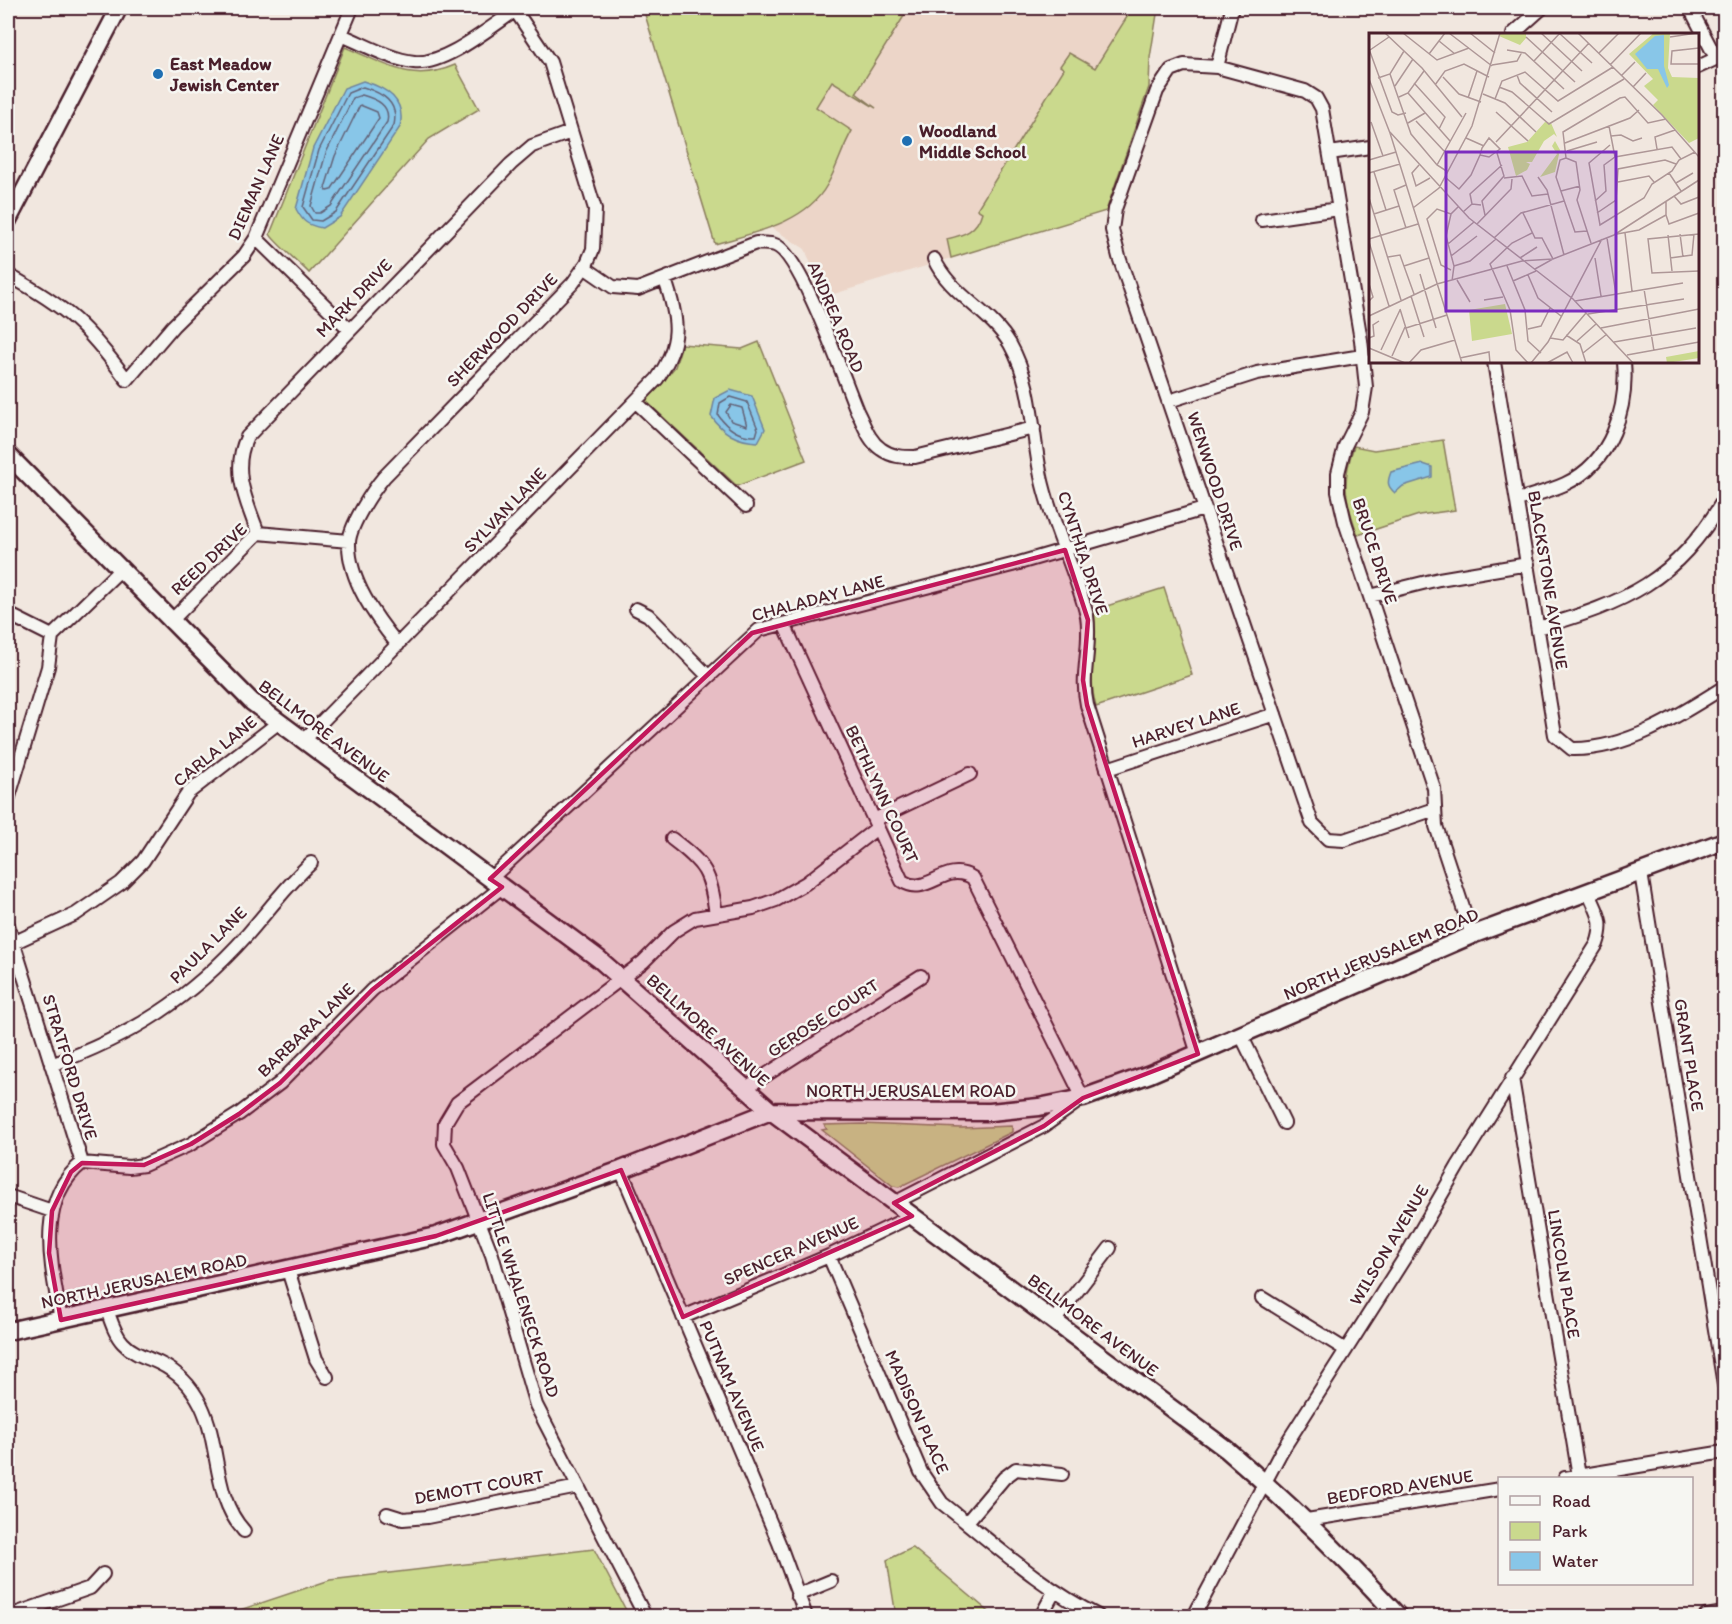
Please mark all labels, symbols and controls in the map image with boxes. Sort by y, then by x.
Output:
inset map [1369,33,1699,363]
place label: East Meadow Jewish Center [169,53,280,96]
marker: East Meadow Jewish Center [151,67,165,81]
place label: Woodland Middle School [919,120,1027,163]
street label: DIEMAN LANE [223,131,289,243]
marker: Woodland Middle School [900,134,914,148]
street label: MARK DRIVE [311,254,397,342]
street label: ANDREA ROAD [803,258,869,376]
street label: SHERWOOD DRIVE [442,268,562,392]
street label: WENWOOD DRIVE [1182,409,1248,553]
street label: SYLVAN LANE [459,463,551,557]
street label: CYNTHIA DRIVE [1053,488,1113,618]
street label: BLACKSTONE AVENUE [1523,489,1573,671]
street label: BRUCE DRIVE [1347,495,1403,607]
street label: REED DRIVE [166,518,252,600]
street label: CHALADAY LANE [749,570,887,626]
street label: BELLMORE AVENUE [254,675,394,787]
street label: HARVEY LANE [1129,697,1243,753]
street label: CARLA LANE [169,710,261,792]
street label: BETHLYNN COURT [840,722,924,866]
street label: PAULA LANE [165,902,251,988]
street label: NORTH JERUSALEM ROAD [1280,903,1482,1005]
street label: BELLMORE AVENUE [642,969,774,1091]
street label: GEROSE COURT [763,974,883,1062]
street label: BARBARA LANE [253,978,359,1082]
street label: STRATFORD DRIVE [37,992,103,1142]
street label: GRANT PLACE [1669,997,1709,1113]
street label: NORTH JERUSALEM ROAD [806,1080,1016,1102]
street label: WILSON AVENUE [1344,1181,1434,1309]
street label: LITTLE WHALENECK ROAD [477,1190,565,1401]
street label: LINCOLN PLACE [1543,1208,1585,1340]
street label: SPENCER AVENUE [720,1211,862,1291]
street label: NORTH JERUSALEM ROAD [39,1248,249,1314]
street label: BELLMORE AVENUE [1023,1269,1163,1381]
street label: PUTNAM AVENUE [694,1317,770,1455]
street label: MADISON PLACE [880,1347,954,1477]
street label: DEMOTT COURT [412,1465,546,1509]
street label: BEDFORD AVENUE [1325,1465,1475,1509]
legend [1498,1477,1693,1585]
text: Road [1552,1490,1591,1512]
text: Park [1552,1520,1587,1542]
text: Water [1552,1550,1598,1572]

